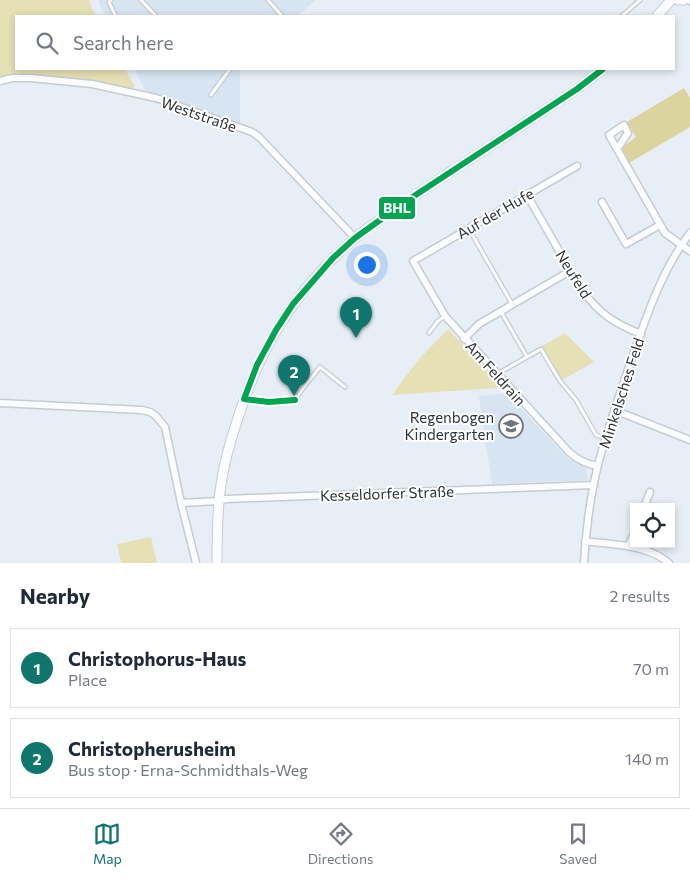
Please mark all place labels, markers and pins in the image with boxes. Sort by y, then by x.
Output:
pin: 1 [340,297,372,338]
pin: 2 [278,355,310,396]
place label: Regenbogen Kindergarten [405,408,494,443]
school or university icon: Regenbogen Kindergarten [498,413,524,439]

